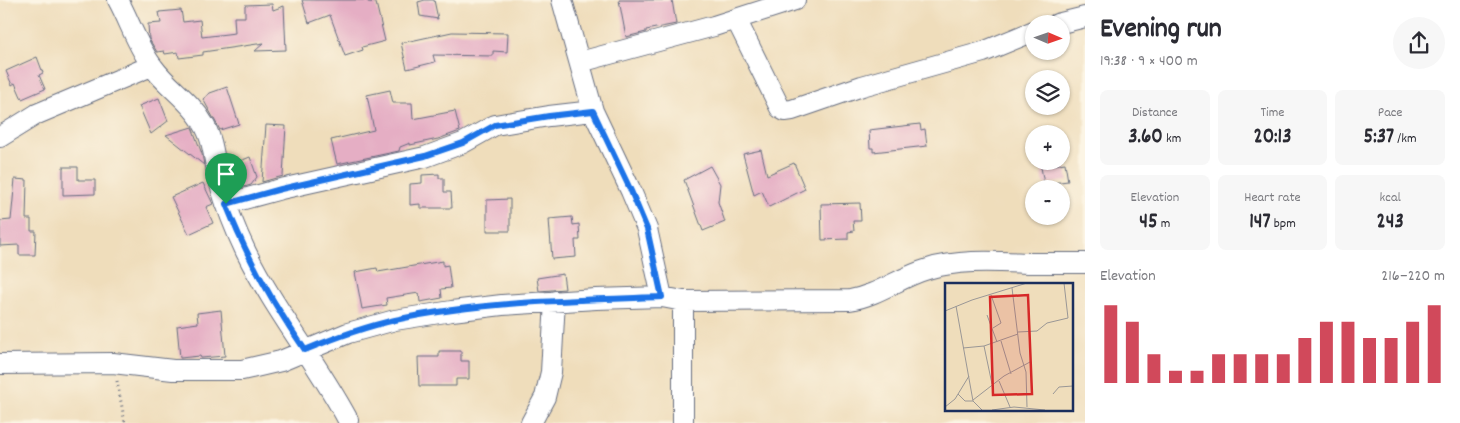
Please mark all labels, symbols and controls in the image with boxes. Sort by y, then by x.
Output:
text: Evening run [1100,11,1222,51]
north arrow [1025,15,1070,60]
map controls [1025,15,1070,225]
button: share [1393,17,1445,69]
text: 19:38 · 9 × 400 m [1100,50,1198,73]
button: layers [1025,70,1070,115]
text: Distance [1132,103,1178,123]
text: Time [1261,103,1284,123]
text: Pace [1378,103,1403,123]
text: 3.60 [1128,123,1163,153]
text: 20:13 [1253,123,1292,153]
text: 5:37 [1364,123,1394,153]
button: + [1025,125,1070,170]
text: km [1163,129,1181,149]
text: /km [1394,129,1417,149]
pin [205,153,247,204]
icon: arrive [212,160,240,188]
button: − [1025,180,1070,225]
text: Elevation [1130,188,1179,208]
text: Heart rate [1244,188,1301,208]
text: kcal [1380,188,1401,208]
text: 45 [1139,208,1158,238]
text: 147 [1249,208,1271,238]
text: 243 [1377,208,1404,238]
text: m [1158,214,1170,234]
text: bpm [1271,214,1296,234]
text: Elevation [1100,265,1156,288]
text: 216–220 m [1381,265,1445,288]
inset map [945,283,1072,410]

